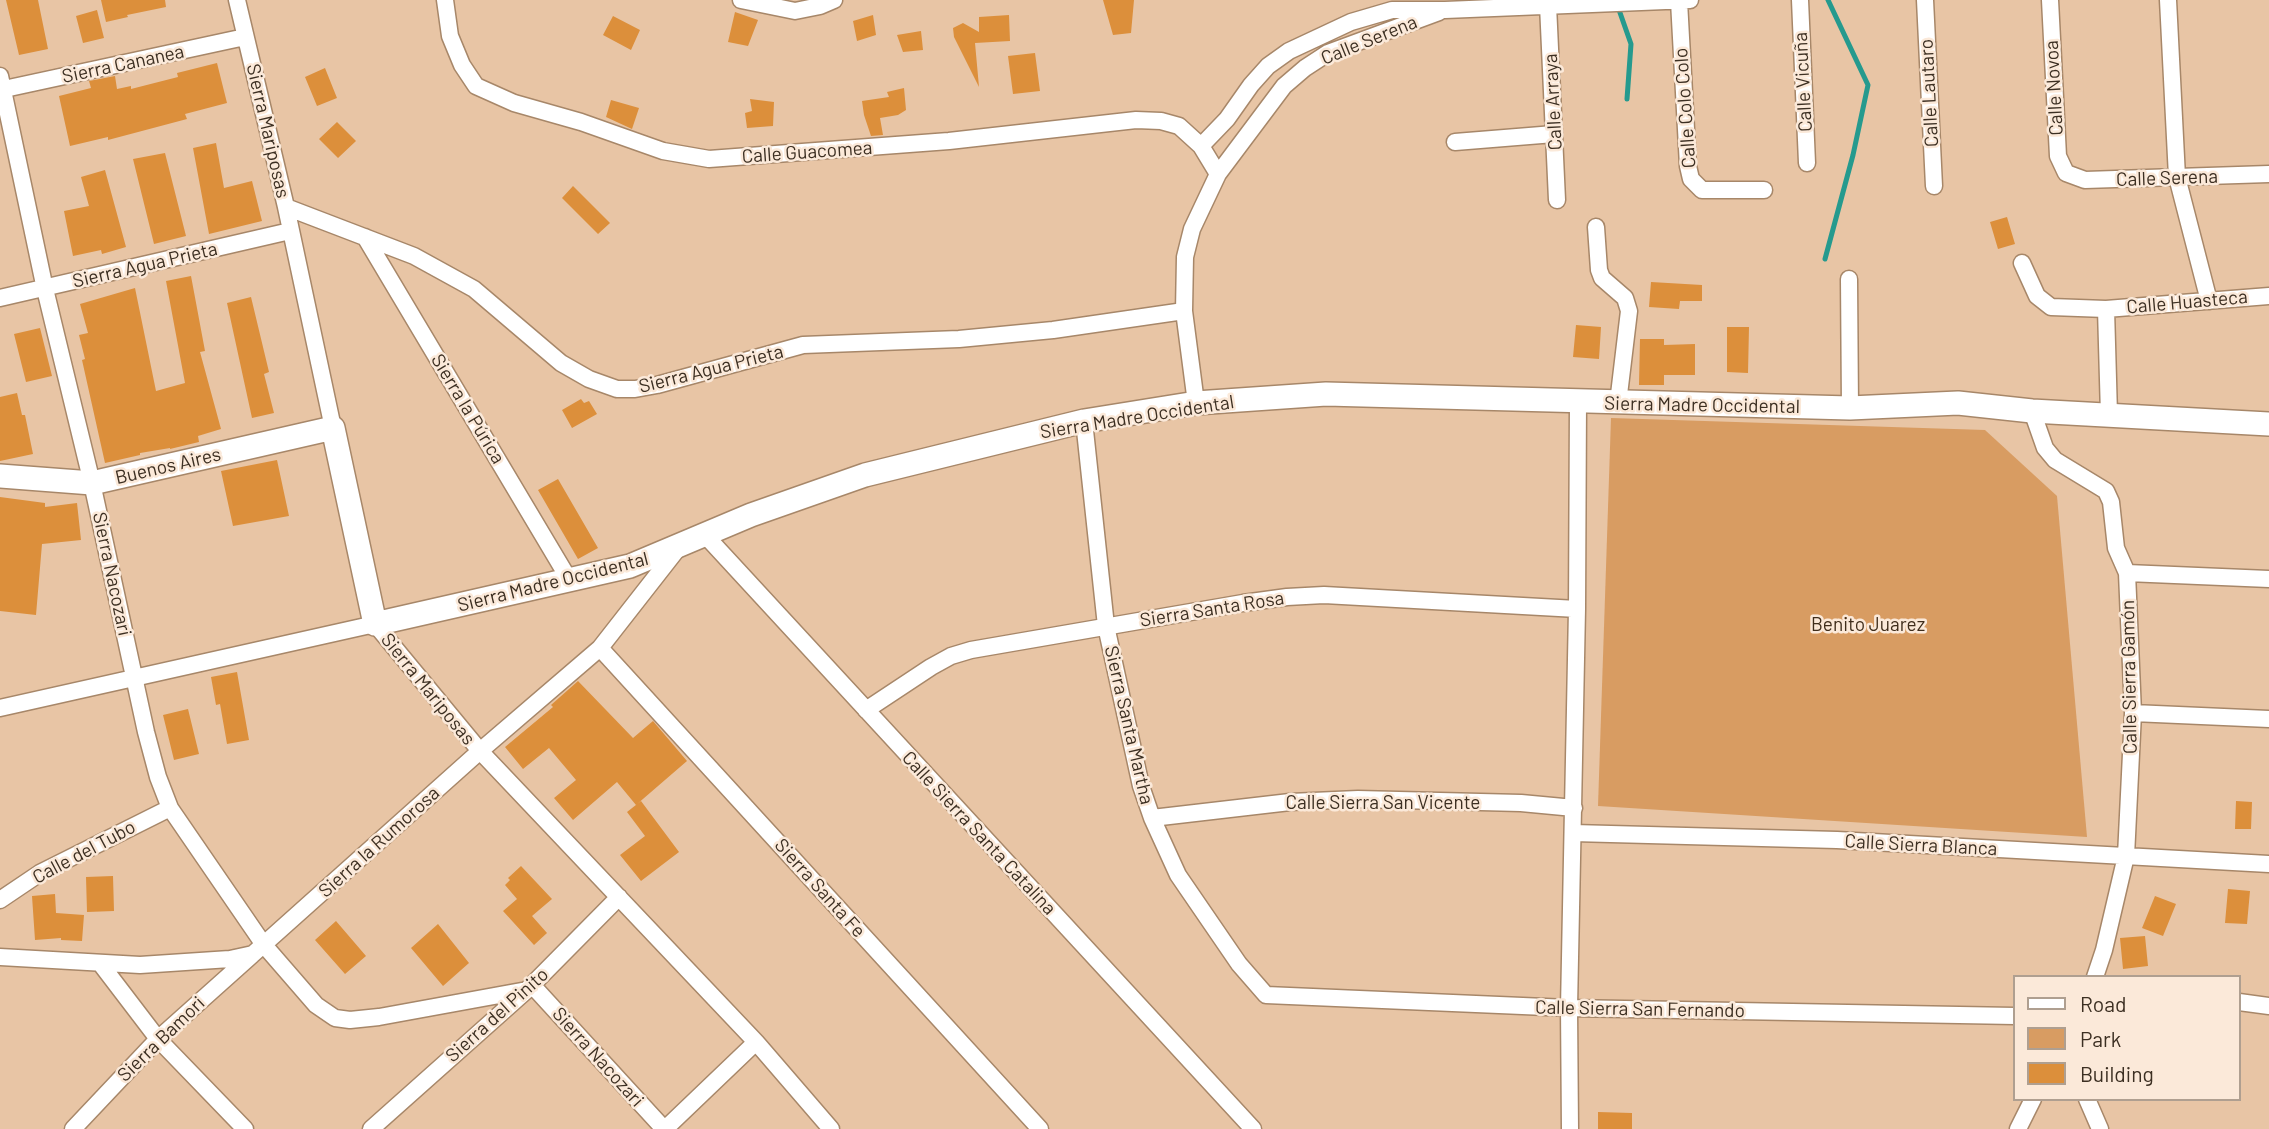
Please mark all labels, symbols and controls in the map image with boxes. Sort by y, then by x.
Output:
street label: Calle Serena [1317,10,1421,70]
street label: Calle Vicuña [1789,32,1817,132]
street label: Calle Lautaro [1915,38,1943,148]
street label: Sierra Cananea [60,40,186,88]
street label: Calle Novoa [2040,40,2068,136]
street label: Calle Colo Colo [1669,47,1701,169]
street label: Calle Arraya [1539,53,1567,151]
street label: Sierra Mariposas [241,62,295,200]
street label: Calle Guacomea [741,136,873,168]
street label: Calle Serena [2116,165,2218,191]
street label: Sierra Agua Prieta [70,237,220,293]
street label: Calle Huasteca [2125,285,2249,319]
street label: Sierra Agua Prieta [636,340,786,398]
street label: Sierra la Púrica [426,350,510,468]
street label: Sierra Madre Occidental [1038,390,1236,444]
street label: Sierra Madre Occidental [1604,392,1800,418]
street label: Buenos Aires [113,443,223,489]
street label: Sierra Nacozari [88,510,136,638]
street label: Sierra Madre Occidental [455,547,651,617]
street label: Sierra Santa Rosa [1138,586,1286,632]
street label: Calle Sierra Gamón [2116,600,2142,754]
park label: Benito Juarez [1811,614,1925,636]
street label: Sierra Mariposas [376,629,480,749]
street label: Sierra Santa Martha [1100,643,1158,807]
street label: Calle Sierra Santa Catalina [897,746,1061,920]
street label: Sierra la Rumorosa [314,782,444,902]
street label: Calle Sierra San Vicente [1286,792,1480,814]
street label: Calle del Tubo [29,815,139,889]
street label: Calle Sierra Blanca [1844,830,1998,860]
street label: Sierra Santa Fe [770,834,870,942]
street label: Sierra del Pinito [441,963,553,1067]
legend [2014,975,2241,1101]
text: Road [2080,991,2126,1016]
street label: Sierra Bamori [113,992,209,1086]
street label: Calle Sierra San Fernando [1535,996,1745,1022]
street label: Sierra Nacozari [547,1003,649,1111]
text: Park [2080,1026,2121,1051]
text: Building [2080,1061,2154,1086]

